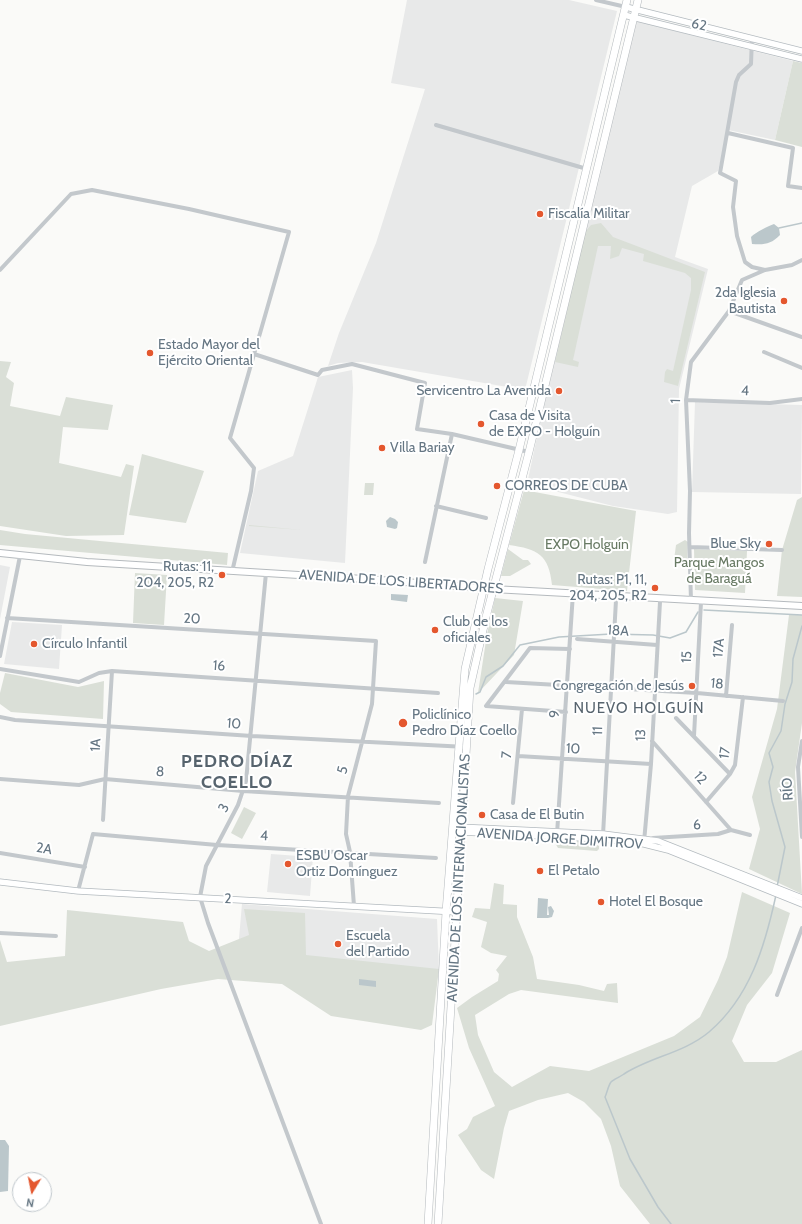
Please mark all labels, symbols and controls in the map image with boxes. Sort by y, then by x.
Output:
street label: 62 [690,15,708,35]
place label: Fiscalía Militar [548,206,630,222]
marker: Fiscalía Militar [535,209,545,219]
place label: 2da Iglesia Bautista [715,285,776,318]
marker: 2da Iglesia Bautista [779,296,789,306]
place label: Estado Mayor del Ejército Oriental [158,337,260,370]
marker: Estado Mayor del Ejército Oriental [145,348,155,358]
street label: 4 [741,382,749,400]
place label: Servicentro La Avenida [416,383,551,399]
marker: Servicentro La Avenida [554,386,564,396]
street label: 1 [668,398,684,404]
place label: Casa de Visita de EXPO - Holguín [489,408,600,440]
marker: Casa de Visita de EXPO - Holguín [476,419,486,429]
place label: Villa Bariay [390,440,455,456]
marker: Villa Bariay [377,443,387,453]
place label: CORREOS DE CUBA [505,478,628,494]
marker: CORREOS DE CUBA [492,481,502,491]
place label: Blue Sky [710,536,761,552]
park label: EXPO Holguín [545,537,629,553]
marker: Blue Sky [764,539,774,549]
park label: Parque Mangos de Baraguá [674,555,764,588]
place label: Rutas: 11, 204, 205, R2 [136,559,214,592]
street label: AVENIDA DE LOS LIBERTADORES [298,566,504,598]
marker: Rutas: 11, 204, 205, R2 [217,570,227,580]
place label: Rutas: P1, 11, 204, 205, R2 [569,572,647,604]
marker: Rutas: P1, 11, 204, 205, R2 [650,583,660,593]
street label: 20 [183,610,201,628]
place label: Club de los oficiales [443,614,508,646]
street label: 18A [607,622,629,640]
marker: Club de los oficiales [430,625,440,635]
place label: Círculo Infantil [42,636,127,652]
street label: 17A [710,638,728,658]
marker: Círculo Infantil [29,639,39,649]
street label: 15 [678,650,696,664]
street label: 16 [212,657,226,675]
street label: 18 [710,675,724,693]
place label: Congregación de Jesús [552,678,684,694]
marker: Congregación de Jesús [687,681,697,691]
district label: NUEVO HOLGUÍN [573,700,705,718]
place label: Policlínico Pedro Díaz Coello [412,707,517,740]
street label: 9 [546,709,564,719]
street label: 10 [226,715,242,733]
marker: Policlínico Pedro Díaz Coello [397,717,409,729]
street label: 11 [589,726,607,736]
street label: 13 [632,729,650,741]
street label: 1A [87,738,105,752]
street label: 10 [565,740,581,758]
street label: 17 [716,746,734,760]
district label: PEDRO DÍAZ COELLO [181,751,293,794]
street label: 7 [498,751,516,759]
street label: AVENIDA DE LOS INTERNACIONALISTAS [444,754,474,1002]
street label: 8 [155,763,165,781]
street label: 5 [334,764,352,776]
street label: 12 [690,768,710,788]
street label: RÍO [779,777,797,801]
street label: 3 [215,801,233,815]
place label: Casa de El Butin [490,807,584,823]
marker: Casa de El Butin [477,810,487,820]
street label: 6 [692,816,702,834]
street label: AVENIDA JORGE DIMITROV [477,825,643,853]
street label: 4 [260,827,268,845]
street label: 2A [35,839,53,859]
place label: ESBU Oscar Ortiz Domínguez [296,848,397,880]
marker: ESBU Oscar Ortiz Domínguez [283,859,293,869]
place label: El Petalo [548,863,600,879]
marker: El Petalo [535,866,545,876]
street label: 2 [224,890,232,908]
place label: Hotel El Bosque [609,894,703,910]
marker: Hotel El Bosque [596,897,606,907]
place label: Escuela del Partido [346,928,410,960]
marker: Escuela del Partido [333,939,343,949]
north arrow [12,1172,52,1212]
text: N [25,1195,35,1210]

